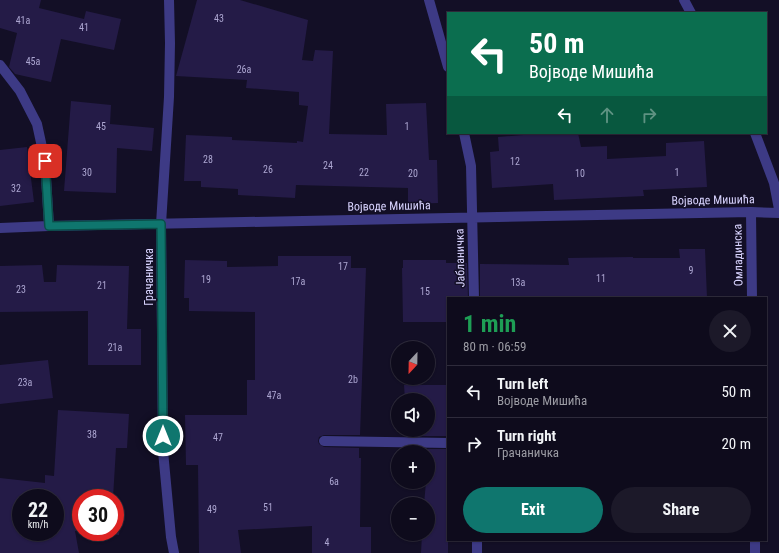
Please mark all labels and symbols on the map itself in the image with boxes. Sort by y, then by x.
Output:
house number: 43 [214,13,224,24]
house number: 41a [16,15,31,26]
house number: 41 [79,22,89,33]
house number: 45a [26,56,41,67]
house number: 26a [237,64,252,75]
house number: 45 [96,121,106,132]
house number: 1 [405,121,409,132]
pin [28,144,62,178]
house number: 28 [203,154,213,165]
house number: 12 [510,156,520,167]
house number: 24 [323,160,333,171]
house number: 26 [263,164,273,175]
house number: 30 [82,167,92,178]
house number: 22 [359,167,369,178]
house number: 1 [675,167,679,178]
house number: 20 [408,168,418,179]
house number: 10 [575,168,585,179]
house number: 32 [11,183,21,194]
street label: Војводе Мишића [671,192,755,208]
street label: Војводе Мишића [347,198,431,214]
street label: Омладинска [730,223,746,286]
street label: Јабланичка [452,228,468,287]
street label: Грачаничка [142,248,156,306]
house number: 17 [338,261,348,272]
house number: 9 [689,265,694,276]
house number: 11 [596,273,606,284]
house number: 19 [201,274,211,285]
house number: 17a [291,276,306,287]
house number: 13a [511,277,526,288]
house number: 21 [97,280,107,291]
house number: 23 [16,284,26,295]
house number: 15 [420,286,430,297]
north arrow [391,341,435,385]
house number: 21a [108,342,123,353]
house number: 2b [348,374,358,385]
house number: 23a [18,377,33,388]
house number: 47a [267,390,282,401]
position arrow [142,415,184,457]
house number: 38 [87,429,97,440]
house number: 47 [213,432,223,443]
house number: 6a [329,476,339,487]
speed limit sign: 30 [72,489,124,541]
house number: 51 [263,502,273,513]
house number: 49 [207,504,217,515]
house number: 4 [325,537,330,548]

